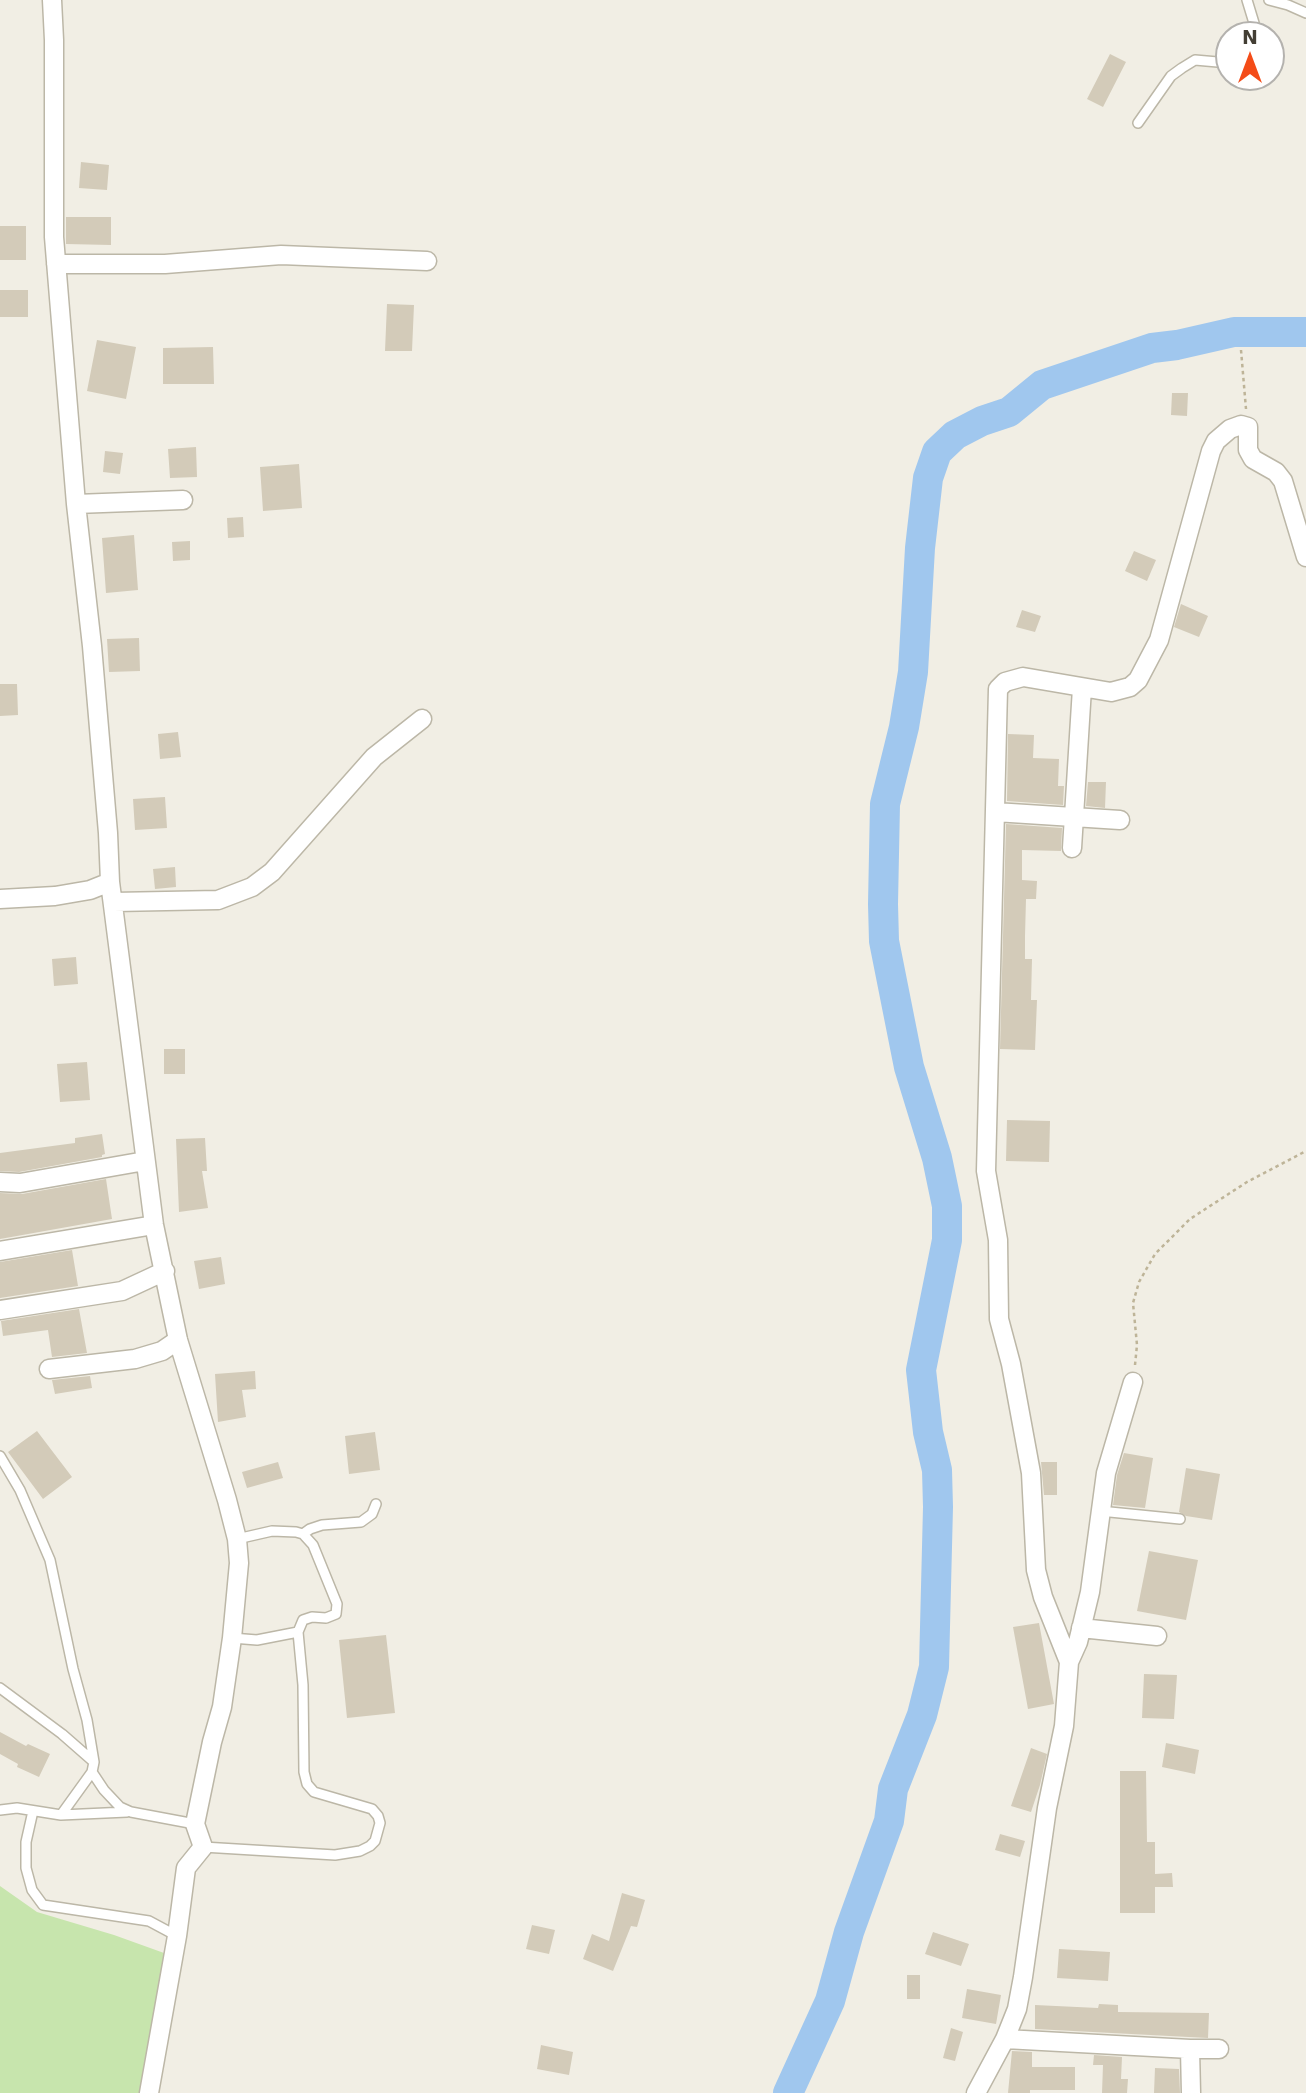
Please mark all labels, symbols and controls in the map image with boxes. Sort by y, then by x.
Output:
north arrow [1215,21,1285,91]
text: N [1242,26,1258,48]

